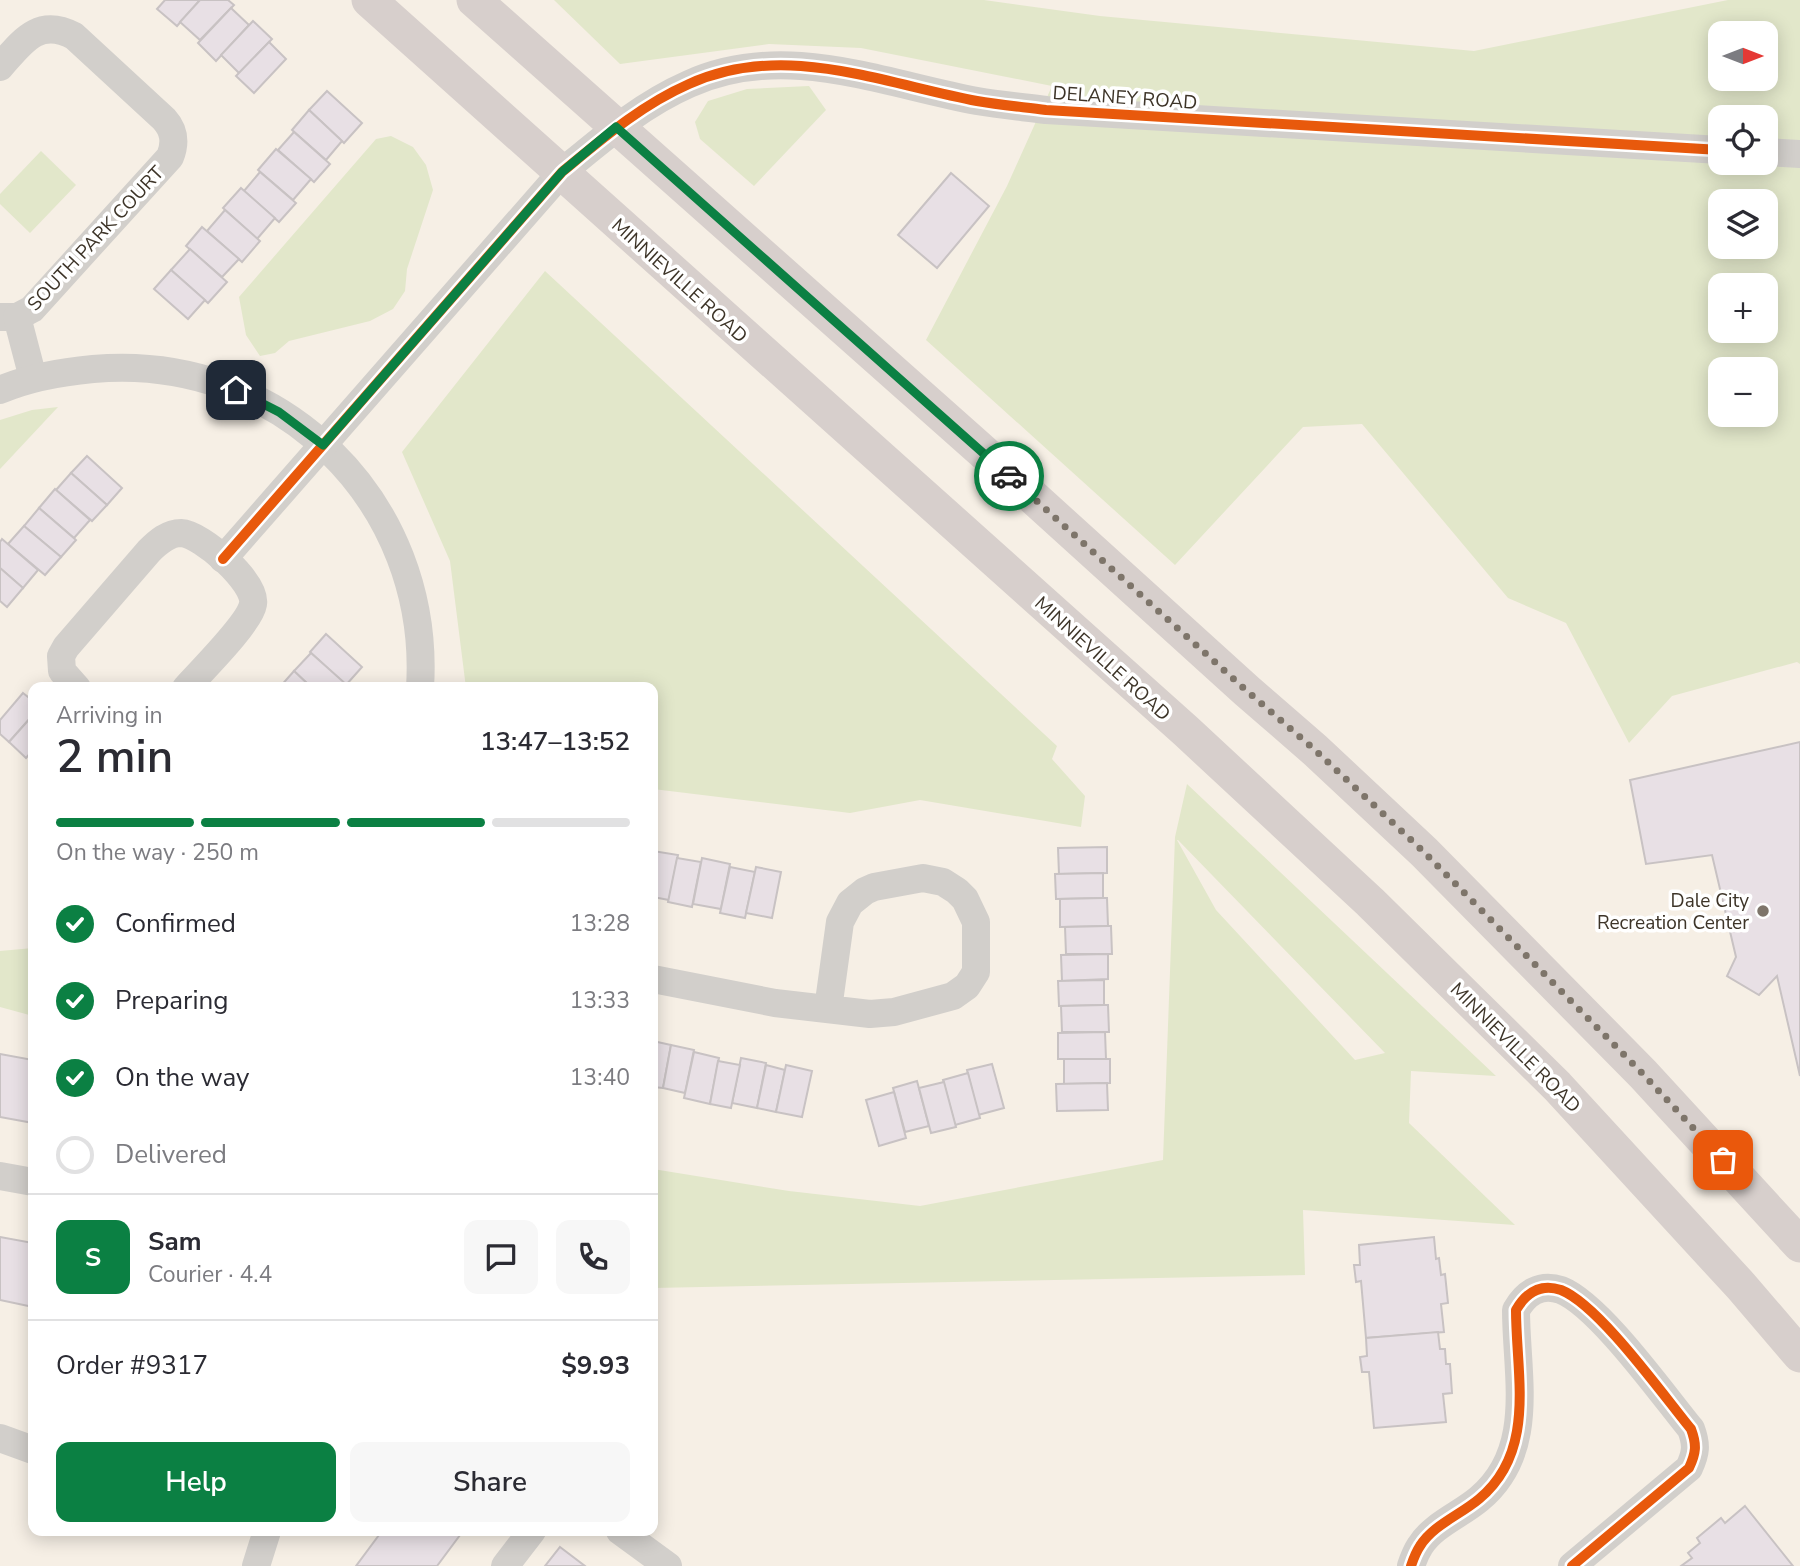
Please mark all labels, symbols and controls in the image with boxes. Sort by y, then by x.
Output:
north arrow [1708,21,1778,91]
map controls [1708,21,1778,427]
street label: DELANEY ROAD [1052,80,1198,116]
button: locate [1708,105,1778,175]
street label: SOUTH PARK COURT [22,160,170,317]
button: layers [1708,189,1778,259]
street label: MINNIEVILLE ROAD [606,213,753,349]
button: + [1708,273,1778,343]
button: − [1708,357,1778,427]
pin [206,360,266,420]
icon: home [217,371,255,409]
courier [974,441,1044,511]
icon: car [990,457,1028,495]
street label: MINNIEVILLE ROAD [1029,591,1176,727]
text: Arriving in [56,700,163,731]
text: 13:47–13:52 [480,724,630,759]
text: 2 min [56,725,173,788]
text: On the way · 250 m [56,837,259,868]
place label: Dale City Recreation Center [1597,888,1749,936]
marker: Dale City Recreation Center [1755,903,1771,919]
icon: check [56,905,94,943]
text: Confirmed [115,906,236,941]
text: 13:28 [570,908,630,939]
street label: MINNIEVILLE ROAD [1444,977,1586,1119]
icon: check [56,982,94,1020]
text: Preparing [115,983,228,1018]
text: 13:33 [570,985,630,1016]
icon: check [56,1059,94,1097]
text: On the way [115,1060,249,1095]
text: 13:40 [570,1062,630,1093]
pin [1693,1130,1753,1190]
text: Delivered [115,1137,227,1172]
icon: bag [1704,1141,1742,1179]
button: chat [464,1220,538,1294]
button: phone [556,1220,630,1294]
text: Sam [148,1224,201,1259]
text: S [85,1240,101,1275]
text: Courier · 4.4 [148,1259,272,1290]
text: Order #9317 [56,1348,208,1383]
text: $9.93 [561,1348,630,1383]
button: Help [56,1442,336,1522]
button: Share [350,1442,630,1522]

